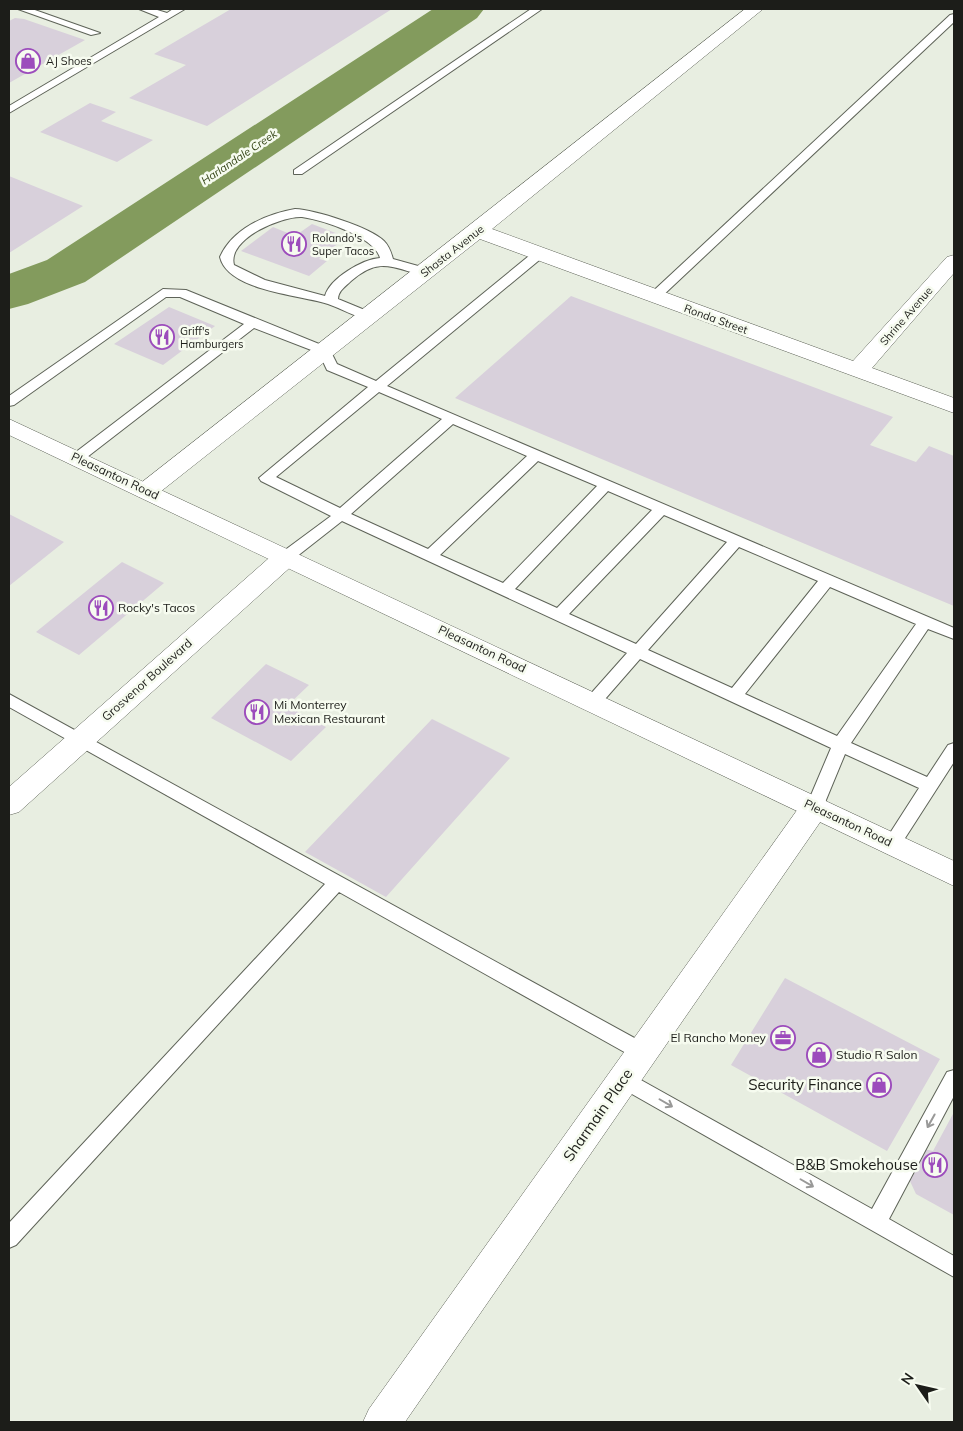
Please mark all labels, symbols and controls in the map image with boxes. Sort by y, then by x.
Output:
shop icon: AJ Shoes [15,48,41,74]
place label: AJ Shoes [46,54,92,68]
water label: Harlandale Creek [198,126,280,188]
street label: Shasta Avenue [417,222,487,280]
restaurant icon: Rolando's Super Tacos [281,231,307,257]
place label: Rolando's Super Tacos [312,231,374,258]
street label: Shrine Avenue [877,284,935,348]
street label: Ronda Street [682,301,750,337]
restaurant icon: Griff's Hamburgers [149,324,175,350]
place label: Griff's Hamburgers [180,324,244,351]
street label: Pleasanton Road [69,449,162,502]
restaurant icon: Rocky's Tacos [88,595,114,621]
place label: Rocky's Tacos [118,600,195,615]
street label: Pleasanton Road [436,622,529,675]
street label: Grosvenor Boulevard [99,635,195,724]
place label: Mi Monterrey Mexican Restaurant [274,697,385,726]
restaurant icon: Mi Monterrey Mexican Restaurant [244,699,270,725]
street label: Pleasanton Road [802,796,895,849]
office icon: El Rancho Money [770,1025,796,1051]
place label: El Rancho Money [670,1030,767,1045]
shop icon: Studio R Salon [806,1042,832,1068]
place label: Studio R Salon [836,1047,917,1062]
street label: Sharmain Place [559,1065,637,1165]
shop icon: Security Finance [866,1072,892,1098]
place label: Security Finance [748,1075,862,1094]
one-way arrow [658,1098,673,1108]
one-way arrow [926,1114,936,1129]
restaurant icon: B&B Smokehouse [922,1152,948,1178]
place label: B&B Smokehouse [795,1155,918,1174]
one-way arrow [799,1179,814,1189]
north arrow [893,1361,943,1411]
text: N [897,1369,918,1388]

